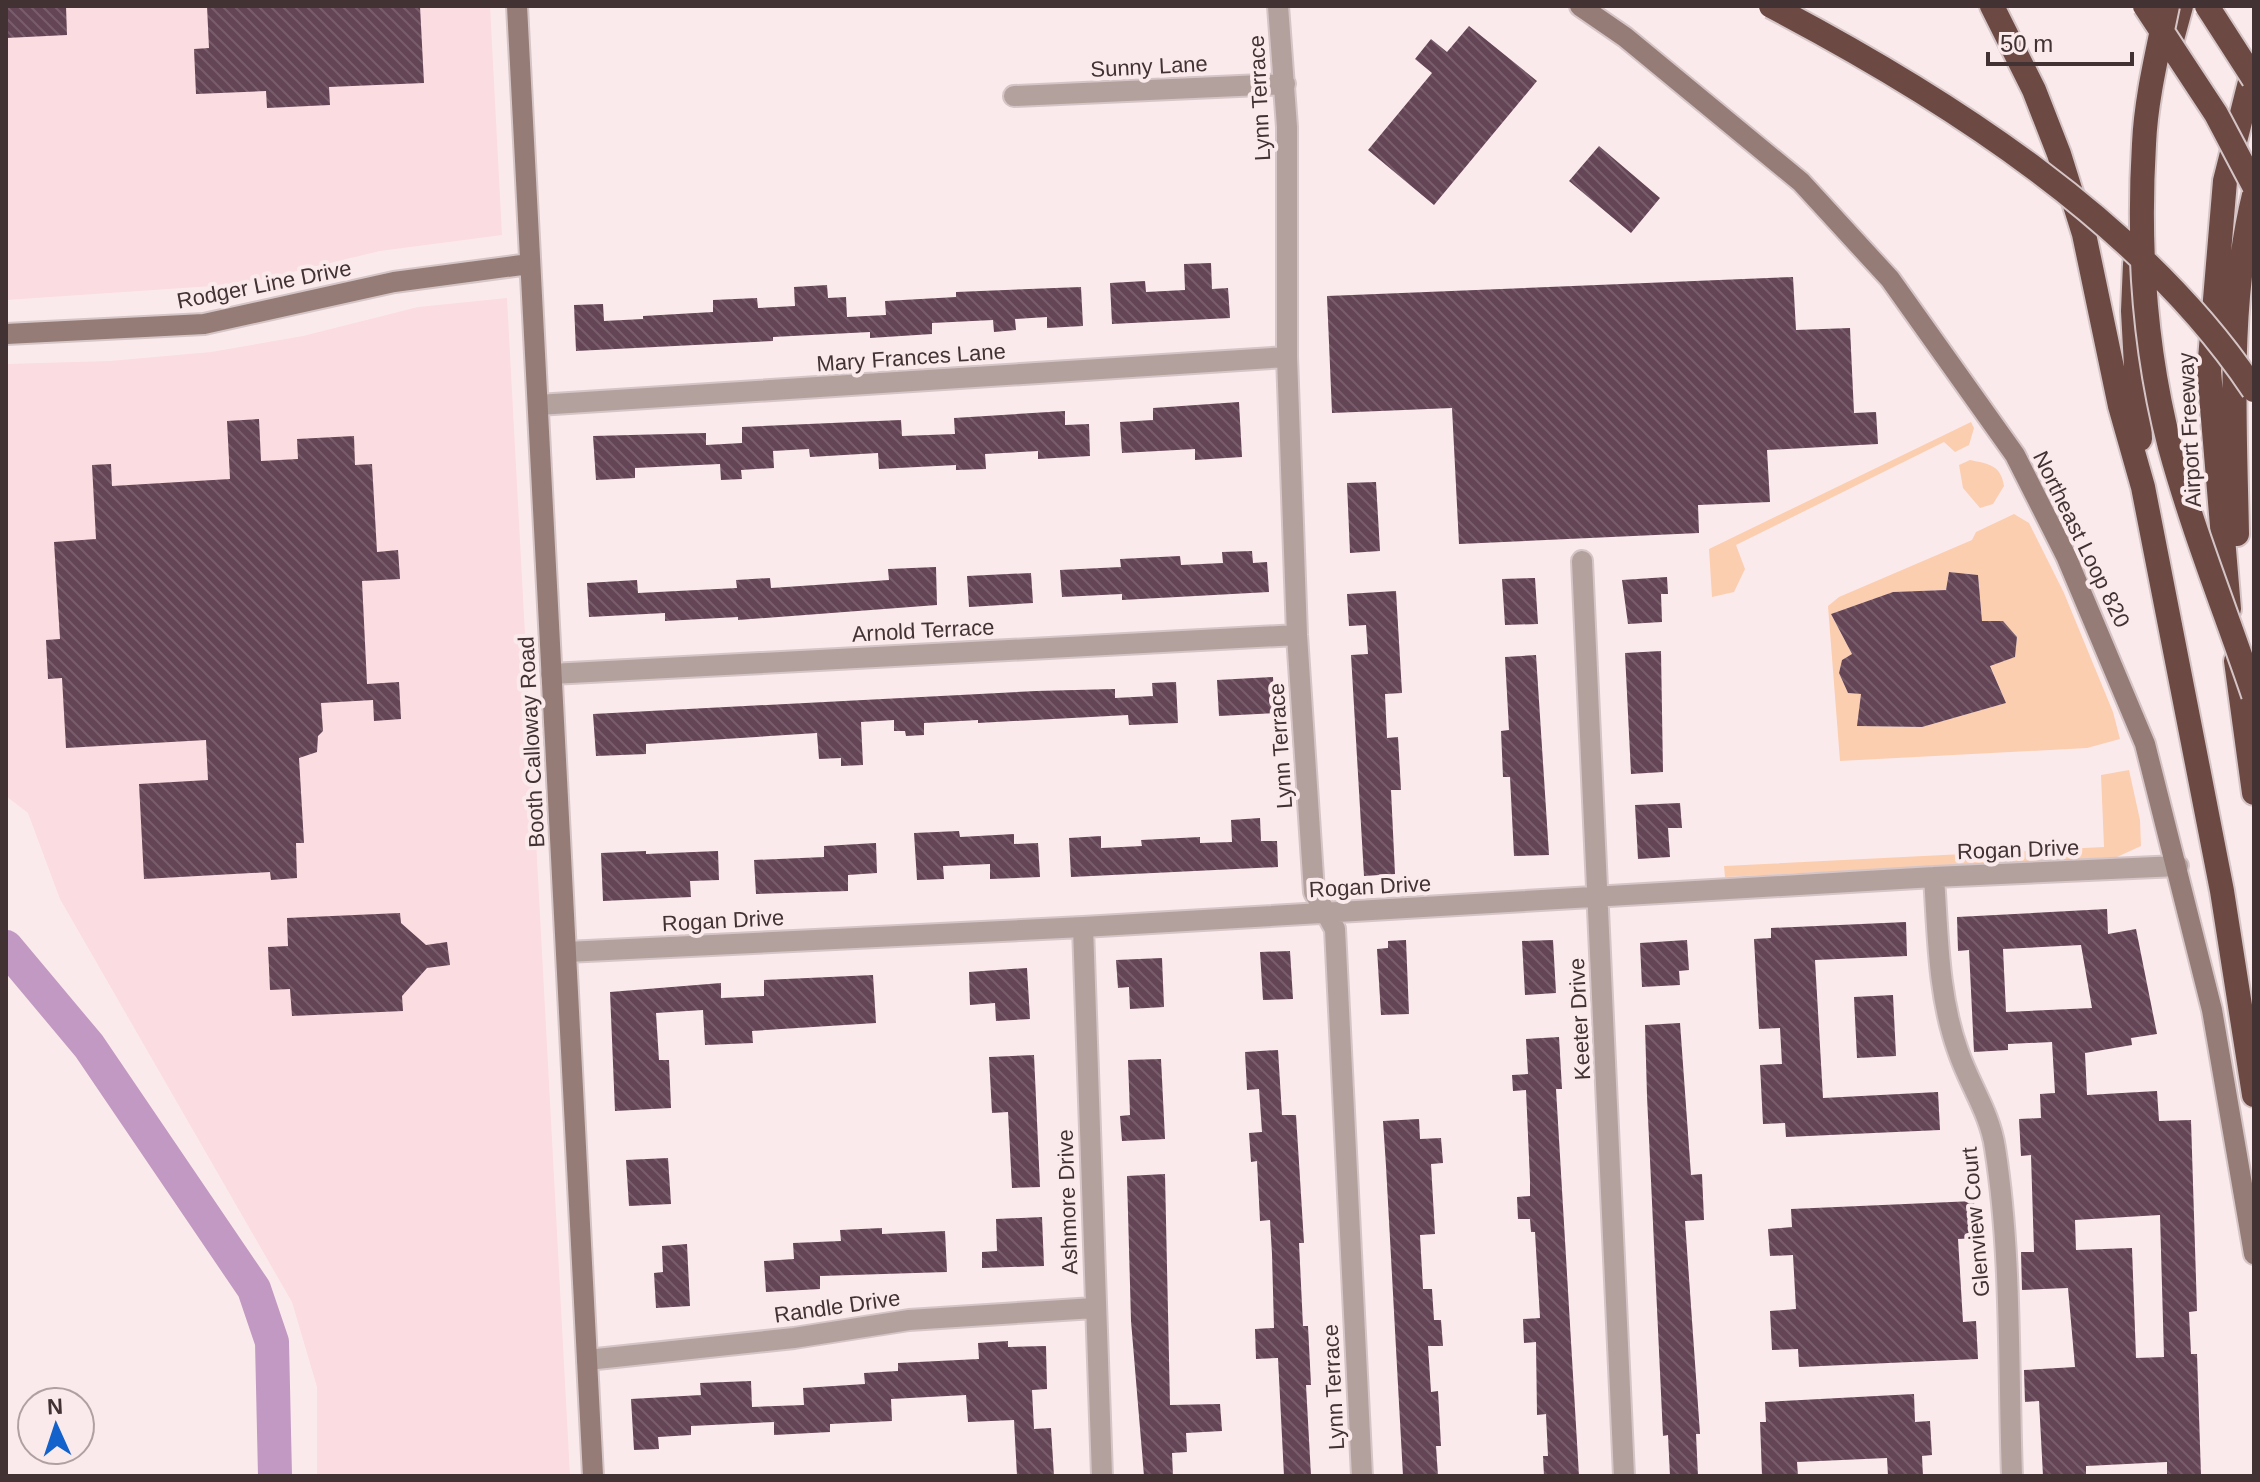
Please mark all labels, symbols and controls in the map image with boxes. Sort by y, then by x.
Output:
scale bar [1988,16,2132,66]
text: 50 m [2000,30,2053,57]
street label: Lynn Terrace [1244,34,1275,162]
street label: Sunny Lane [1090,51,1208,82]
street label: Rodger Line Drive [175,255,354,314]
street label: Mary Frances Lane [816,338,1006,377]
street label: Airport Freeway [2173,352,2206,508]
street label: Northeast Loop 820 [2028,447,2135,632]
street label: Arnold Terrace [851,614,995,647]
street label: Booth Calloway Road [513,636,550,848]
street label: Lynn Terrace [1264,682,1297,810]
street label: Rogan Drive [1956,835,2080,864]
street label: Rogan Drive [1308,871,1432,902]
street label: Rogan Drive [661,905,785,936]
street label: Keeter Drive [1564,957,1595,1081]
street label: Ashmore Drive [1052,1129,1083,1275]
street label: Glenview Court [1956,1146,1995,1298]
street label: Randle Drive [772,1285,902,1328]
street label: Lynn Terrace [1318,1323,1349,1451]
north arrow [16,1386,96,1466]
text: N [46,1394,64,1419]

